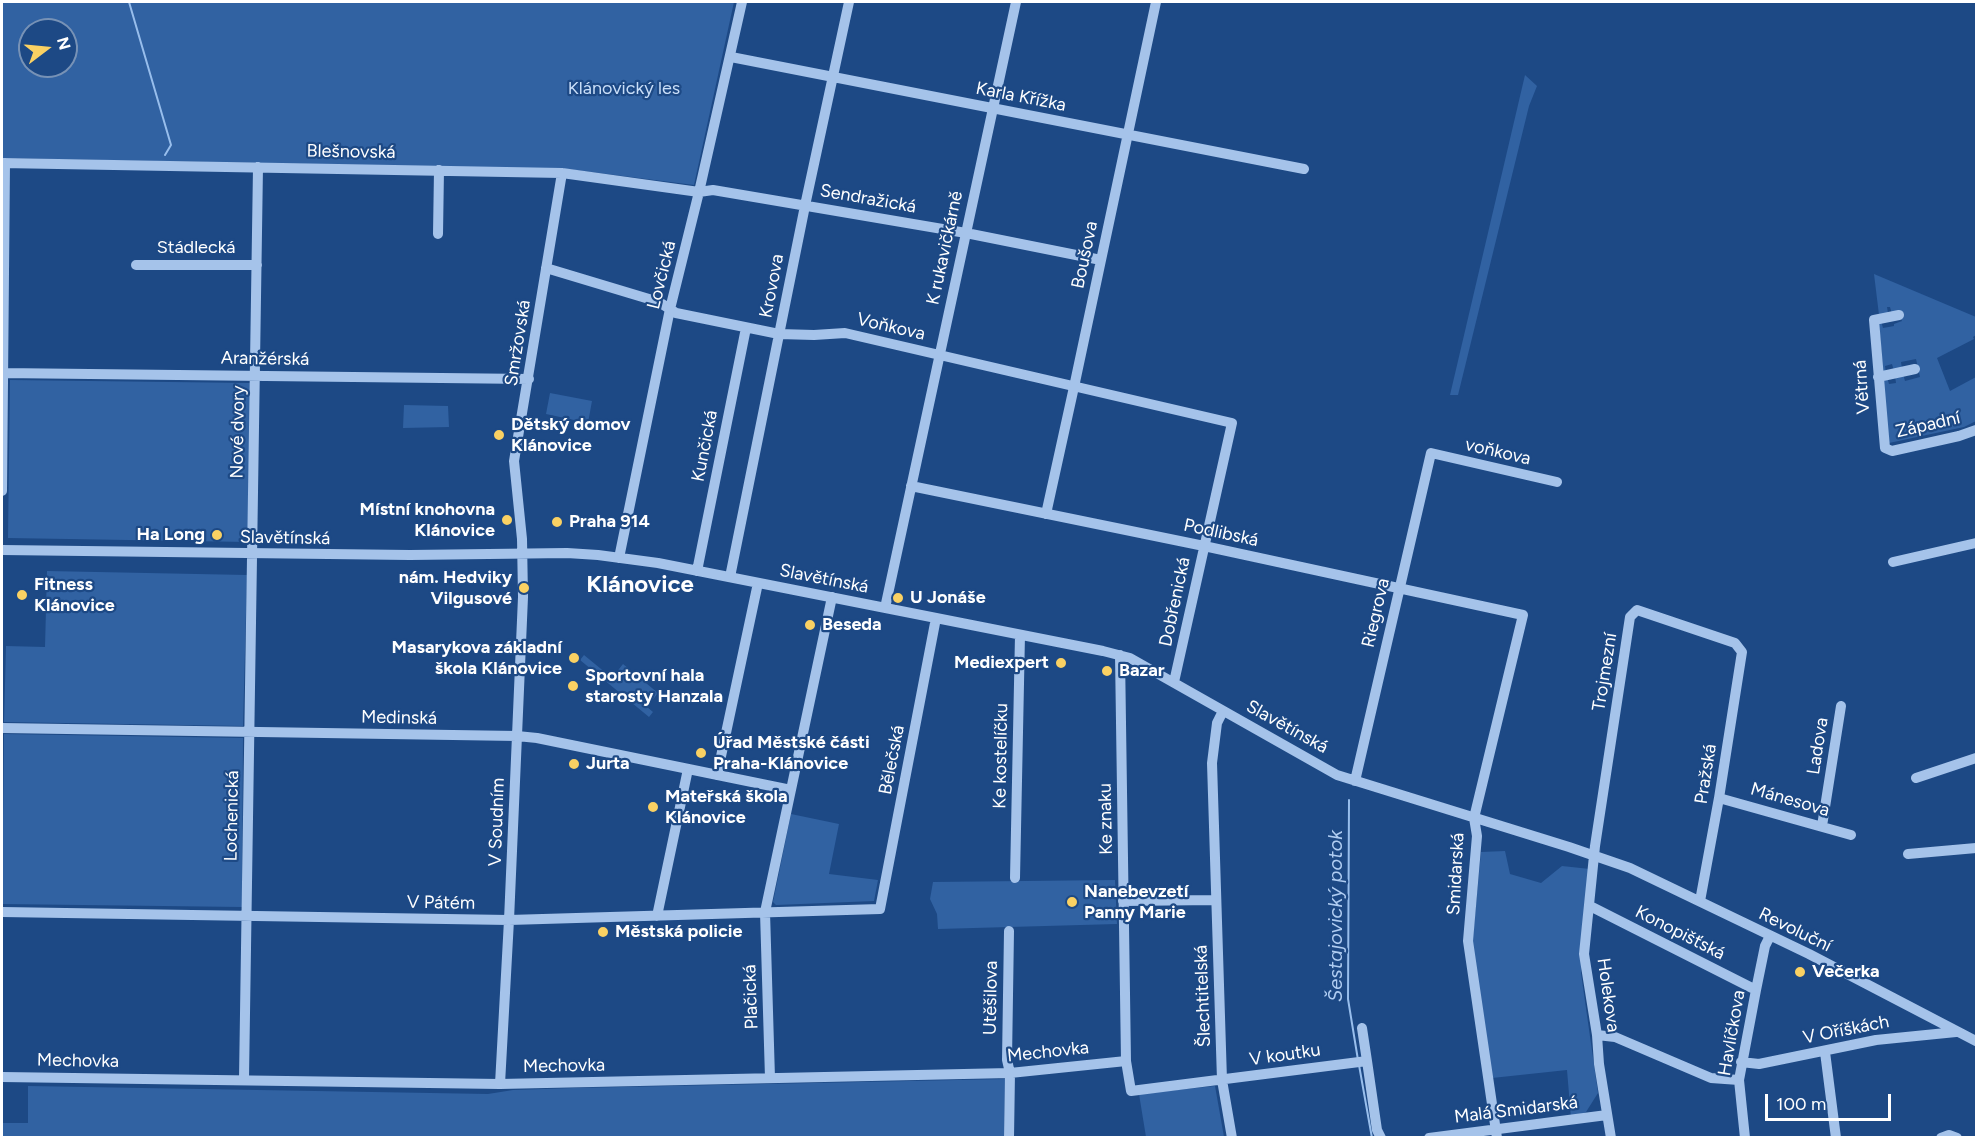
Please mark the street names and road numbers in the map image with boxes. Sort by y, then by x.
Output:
street label: Karla Křížka [974,78,1068,116]
street label: Blešnovská [306,140,396,164]
street label: Sendražická [818,180,918,218]
street label: K rukavičkárně [922,189,968,307]
street label: Boušova [1067,219,1103,291]
street label: Stádlecká [157,237,235,259]
street label: Lovčická [643,238,681,312]
street label: Krovova [755,252,789,320]
street label: Smržovská [501,298,535,388]
street label: Voňkova [855,309,927,345]
street label: Aranžérská [221,347,309,371]
street label: Větrná [1849,359,1875,415]
street label: Nové dvory [226,385,250,479]
street label: Západní [1894,407,1962,443]
street label: Kunčická [687,408,723,484]
street label: voňkova [1463,434,1533,470]
street label: Podlibská [1182,515,1260,551]
street label: Slavětínská [240,526,330,550]
street label: Dobřenická [1155,555,1195,649]
street label: Slavětínská [778,560,870,598]
street label: Riegrova [1358,576,1394,650]
street label: Trojmezní [1588,631,1622,713]
street label: Slavětínská [1242,696,1332,758]
street label: Ke kostelíčku [989,703,1013,809]
street label: Medinská [361,707,437,729]
street label: Ladova [1803,716,1833,776]
street label: Bělečská [875,723,909,797]
street label: Pražská [1691,742,1721,806]
street label: Lochenická [220,770,244,862]
street label: V Soudním [485,777,509,867]
street label: Mánesova [1748,778,1832,822]
street label: Ke znaku [1095,783,1117,855]
street label: Smidarská [1443,832,1469,916]
street label: V Pátém [407,892,475,914]
street label: Konopišťská [1631,901,1729,965]
street label: Revoluční [1755,903,1835,957]
street label: Šlechtitelská [1190,945,1216,1047]
street label: Holekova [1592,956,1624,1034]
street label: Utěšilova [980,961,1002,1035]
street label: Plačická [739,964,763,1030]
street label: Havlíčkova [1714,988,1750,1078]
street label: V Oříškách [1801,1011,1891,1049]
street label: Mechovka [1006,1037,1090,1067]
street label: V koutku [1248,1039,1322,1071]
street label: Mechovka [37,1049,119,1073]
street label: Mechovka [523,1054,605,1078]
street label: Malá Smidarská [1453,1092,1579,1128]

